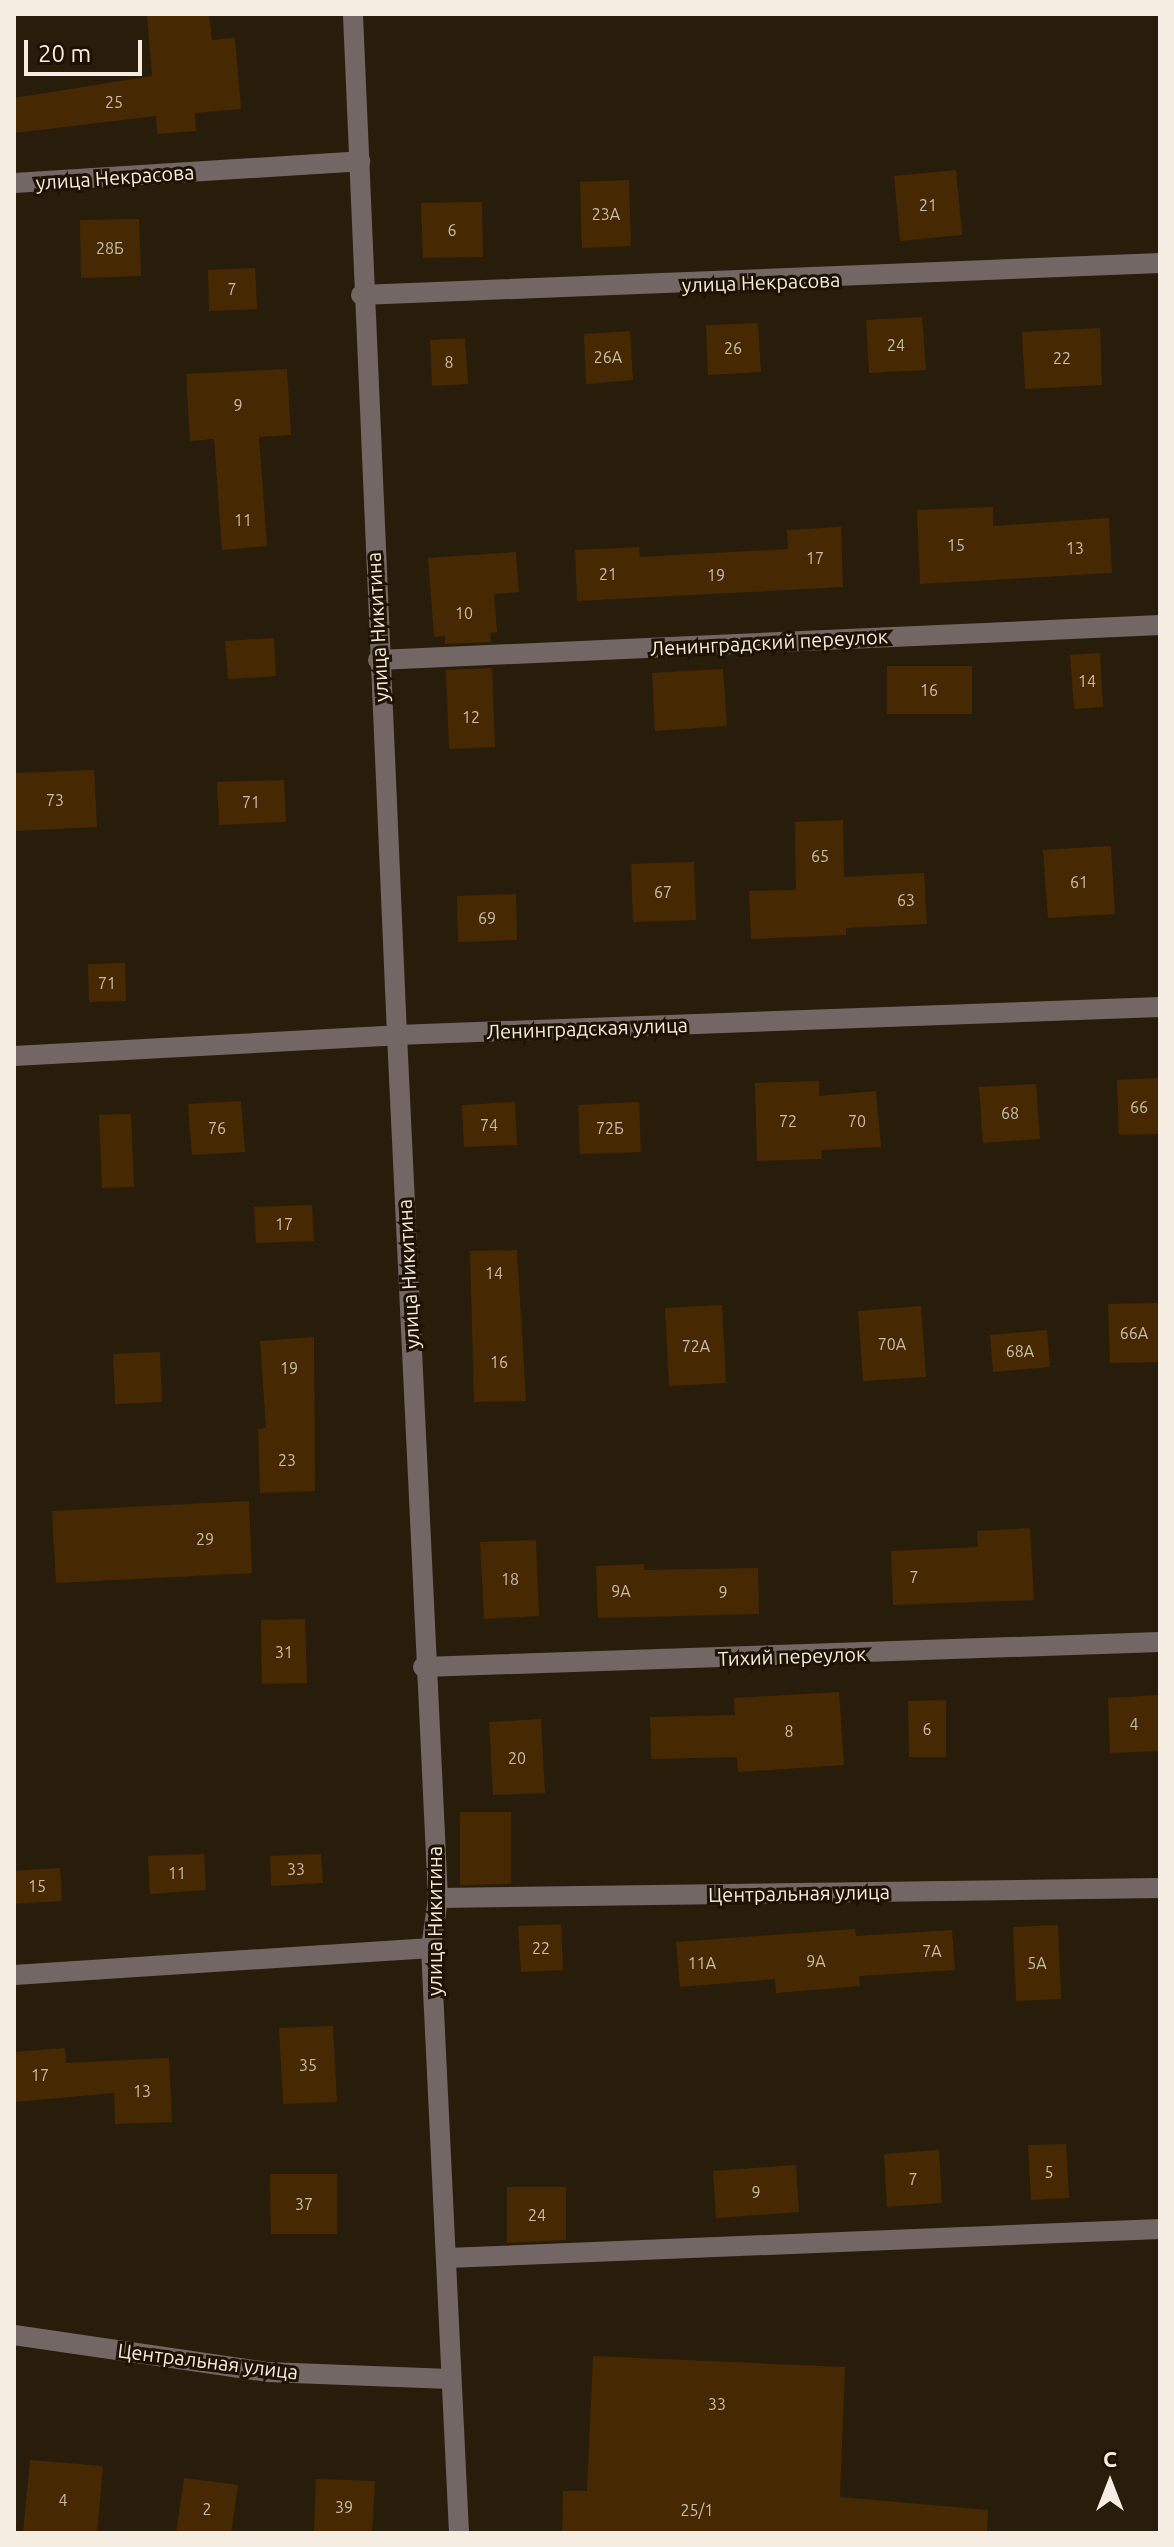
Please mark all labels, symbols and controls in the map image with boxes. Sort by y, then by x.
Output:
scale bar [28,24,146,74]
text: 20 m [38,40,91,67]
house number: 25 [105,92,123,112]
street label: улица Некрасова [35,159,195,195]
house number: 21 [919,195,937,215]
house number: 23А [592,204,620,224]
house number: 6 [447,220,457,240]
house number: 28Б [96,238,124,258]
street label: улица Некрасова [681,267,841,297]
house number: 7 [227,279,237,299]
house number: 24 [887,335,905,355]
house number: 26 [724,338,742,358]
house number: 26А [594,347,622,367]
house number: 22 [1053,348,1071,368]
house number: 8 [444,352,454,372]
house number: 9 [233,395,243,415]
house number: 11 [234,510,252,530]
house number: 15 [947,535,965,555]
house number: 13 [1066,538,1084,558]
house number: 17 [806,548,824,568]
street label: улица Никитина [361,552,393,702]
house number: 21 [599,564,617,584]
house number: 19 [707,565,725,585]
house number: 10 [455,603,473,623]
street label: Ленинградский переулок [650,624,888,660]
house number: 14 [1078,671,1096,691]
house number: 16 [920,680,938,700]
house number: 12 [462,707,480,727]
house number: 73 [46,790,64,810]
house number: 71 [242,792,260,812]
house number: 65 [811,846,829,866]
house number: 61 [1070,872,1088,892]
house number: 67 [654,882,672,902]
house number: 63 [897,890,915,910]
house number: 69 [478,908,496,928]
house number: 71 [98,973,116,993]
street label: Ленинградская улица [486,1012,688,1044]
house number: 66 [1130,1097,1148,1117]
house number: 68 [1001,1103,1019,1123]
house number: 72 [779,1111,797,1131]
house number: 70 [848,1111,866,1131]
house number: 74 [480,1115,498,1135]
house number: 76 [208,1118,226,1138]
house number: 72Б [596,1118,624,1138]
street label: улица Никитина [392,1199,424,1349]
house number: 17 [275,1214,293,1234]
house number: 14 [485,1263,503,1283]
house number: 66А [1120,1323,1148,1343]
house number: 70А [878,1334,906,1354]
house number: 72А [682,1336,710,1356]
house number: 68А [1006,1341,1034,1361]
house number: 16 [490,1352,508,1372]
house number: 19 [280,1358,298,1378]
house number: 23 [278,1450,296,1470]
house number: 29 [196,1529,214,1549]
house number: 7 [909,1567,919,1587]
house number: 18 [501,1569,519,1589]
house number: 9А [611,1581,631,1601]
house number: 9 [718,1582,728,1602]
street label: Тихий переулок [717,1641,867,1671]
house number: 31 [275,1642,293,1662]
house number: 4 [1129,1714,1139,1734]
house number: 6 [922,1719,932,1739]
house number: 8 [784,1721,794,1741]
house number: 20 [508,1748,526,1768]
street label: улица Никитина [422,1846,446,1996]
house number: 33 [287,1859,305,1879]
house number: 11 [168,1863,186,1883]
house number: 15 [28,1876,46,1896]
street label: Центральная улица [708,1879,890,1907]
house number: 22 [532,1938,550,1958]
house number: 7А [922,1941,942,1961]
house number: 9А [806,1951,826,1971]
house number: 11А [688,1953,716,1973]
house number: 5А [1027,1953,1047,1973]
house number: 35 [299,2055,317,2075]
house number: 17 [31,2065,49,2085]
house number: 13 [133,2081,151,2101]
house number: 5 [1044,2162,1054,2182]
house number: 7 [908,2169,918,2189]
house number: 9 [751,2182,761,2202]
house number: 37 [295,2194,313,2214]
house number: 24 [528,2205,546,2225]
street label: Центральная улица [116,2338,300,2384]
house number: 33 [708,2394,726,2414]
north arrow [1070,2443,1150,2523]
text: С [1103,2446,1117,2471]
house number: 4 [58,2490,68,2510]
house number: 39 [335,2497,353,2517]
house number: 2 [202,2499,212,2519]
house number: 25/1 [681,2500,713,2520]

